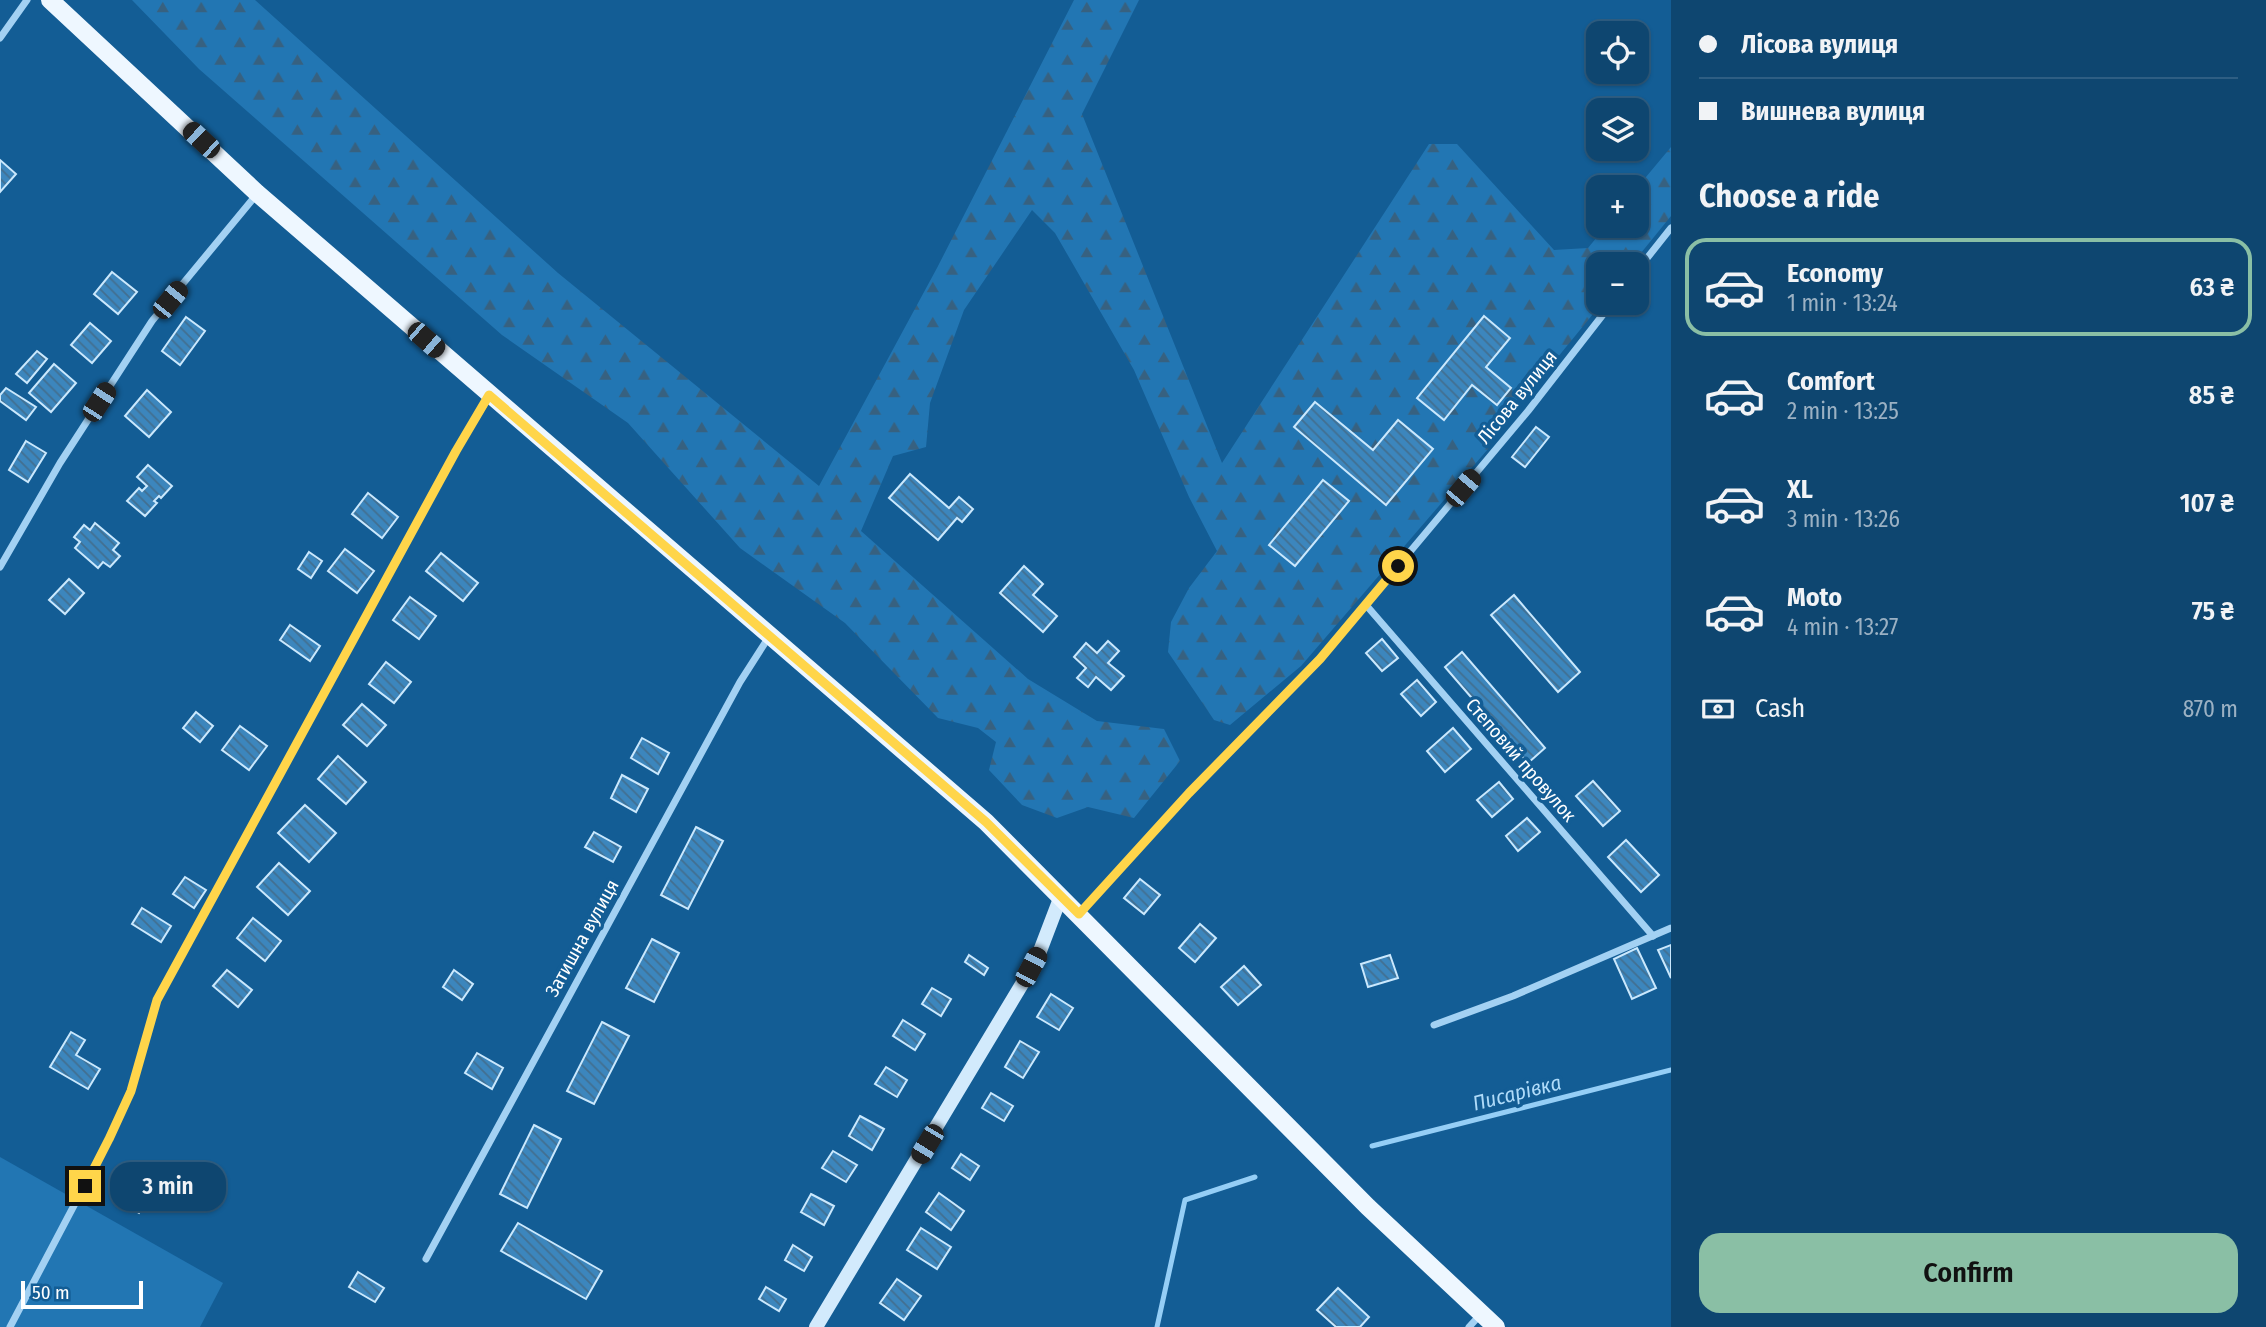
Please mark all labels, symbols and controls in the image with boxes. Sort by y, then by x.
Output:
map controls [1586,21,1649,315]
button: locate [1586,21,1649,84]
text: Лісова вулиця [1741,29,1898,60]
text: Вишнева вулиця [1741,96,1925,127]
button: layers [1586,98,1649,161]
car [179,118,224,162]
button: + [1586,175,1649,238]
text: Choose a ride [1699,177,1880,215]
button: − [1586,252,1649,315]
icon: car [1703,256,1766,319]
text: Economy [1787,258,1883,289]
text: 63 ₴ [2190,272,2234,303]
car [149,277,192,323]
text: 1 min · 13:24 [1787,289,1898,317]
car [404,318,449,362]
street label: Лісова вулиця [1472,346,1562,448]
icon: car [1703,364,1766,427]
text: Comfort [1787,366,1875,397]
car [79,379,120,425]
text: 85 ₴ [2189,380,2234,411]
text: 2 min · 13:25 [1787,397,1899,425]
car [1442,465,1485,511]
icon: car [1703,472,1766,535]
text: XL [1787,474,1813,505]
text: 107 ₴ [2180,488,2234,519]
text: 3 min · 13:26 [1787,505,1900,533]
route start [1382,550,1414,582]
icon: car [1703,580,1766,643]
text: Moto [1787,582,1842,613]
text: 75 ₴ [2192,596,2234,627]
text: 4 min · 13:27 [1787,613,1898,641]
icon: cash [1699,690,1737,728]
text: Cash [1755,693,1805,724]
street label: Степовий провулок [1461,694,1581,827]
text: 870 m [2183,695,2238,723]
street label: Затишна вулиця [540,875,624,1001]
car [1012,944,1051,990]
water label: Писарівка [1470,1069,1564,1117]
car [908,1121,947,1167]
callout: 3 min [110,1162,225,1210]
route end [69,1170,101,1202]
text: 3 min [142,1172,194,1200]
button: Confirm [1699,1233,2238,1313]
scale bar [21,1278,144,1310]
text: 50 m [32,1281,70,1304]

